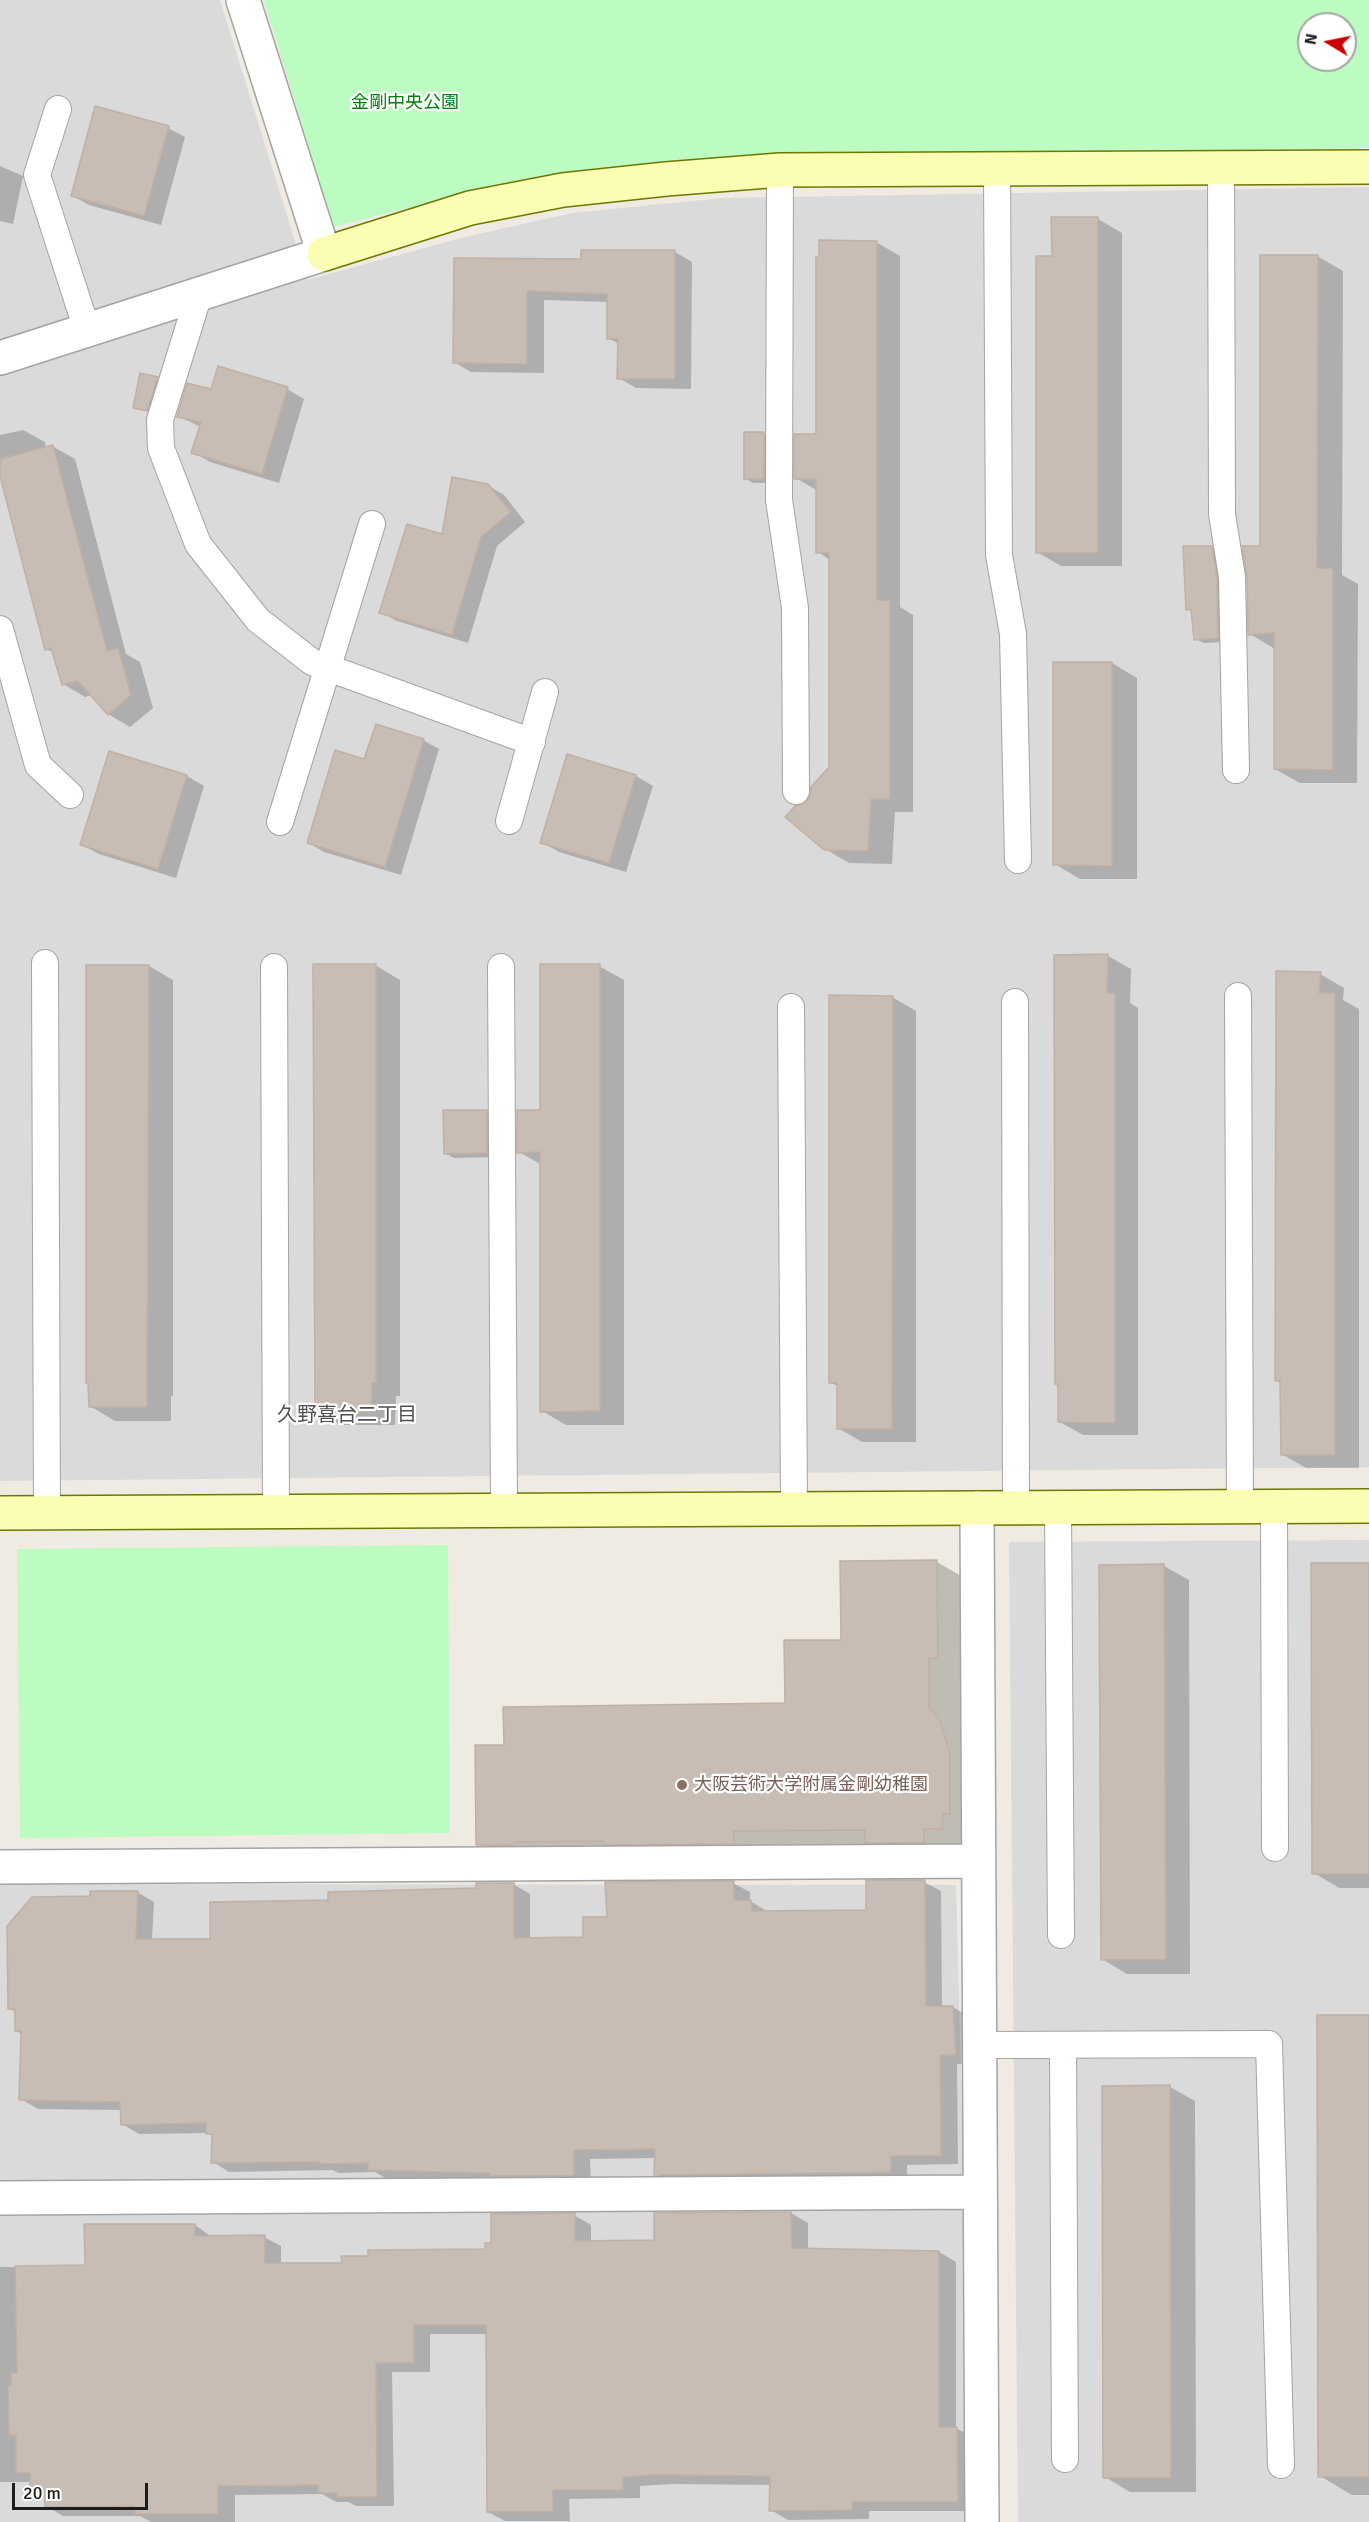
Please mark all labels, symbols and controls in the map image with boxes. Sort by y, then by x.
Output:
north arrow [1297,12,1357,72]
text: N [1300,32,1322,46]
park label: 金剛中央公園 [351,92,459,114]
district label: 久野喜台二丁目 [277,1404,417,1428]
place label: 大阪芸術大学附属金剛幼稚園 [694,1774,928,1796]
marker: 大阪芸術大学附属金剛幼稚園 [675,1778,689,1792]
scale bar [15,2471,152,2509]
text: 20 m [23,2482,61,2504]

